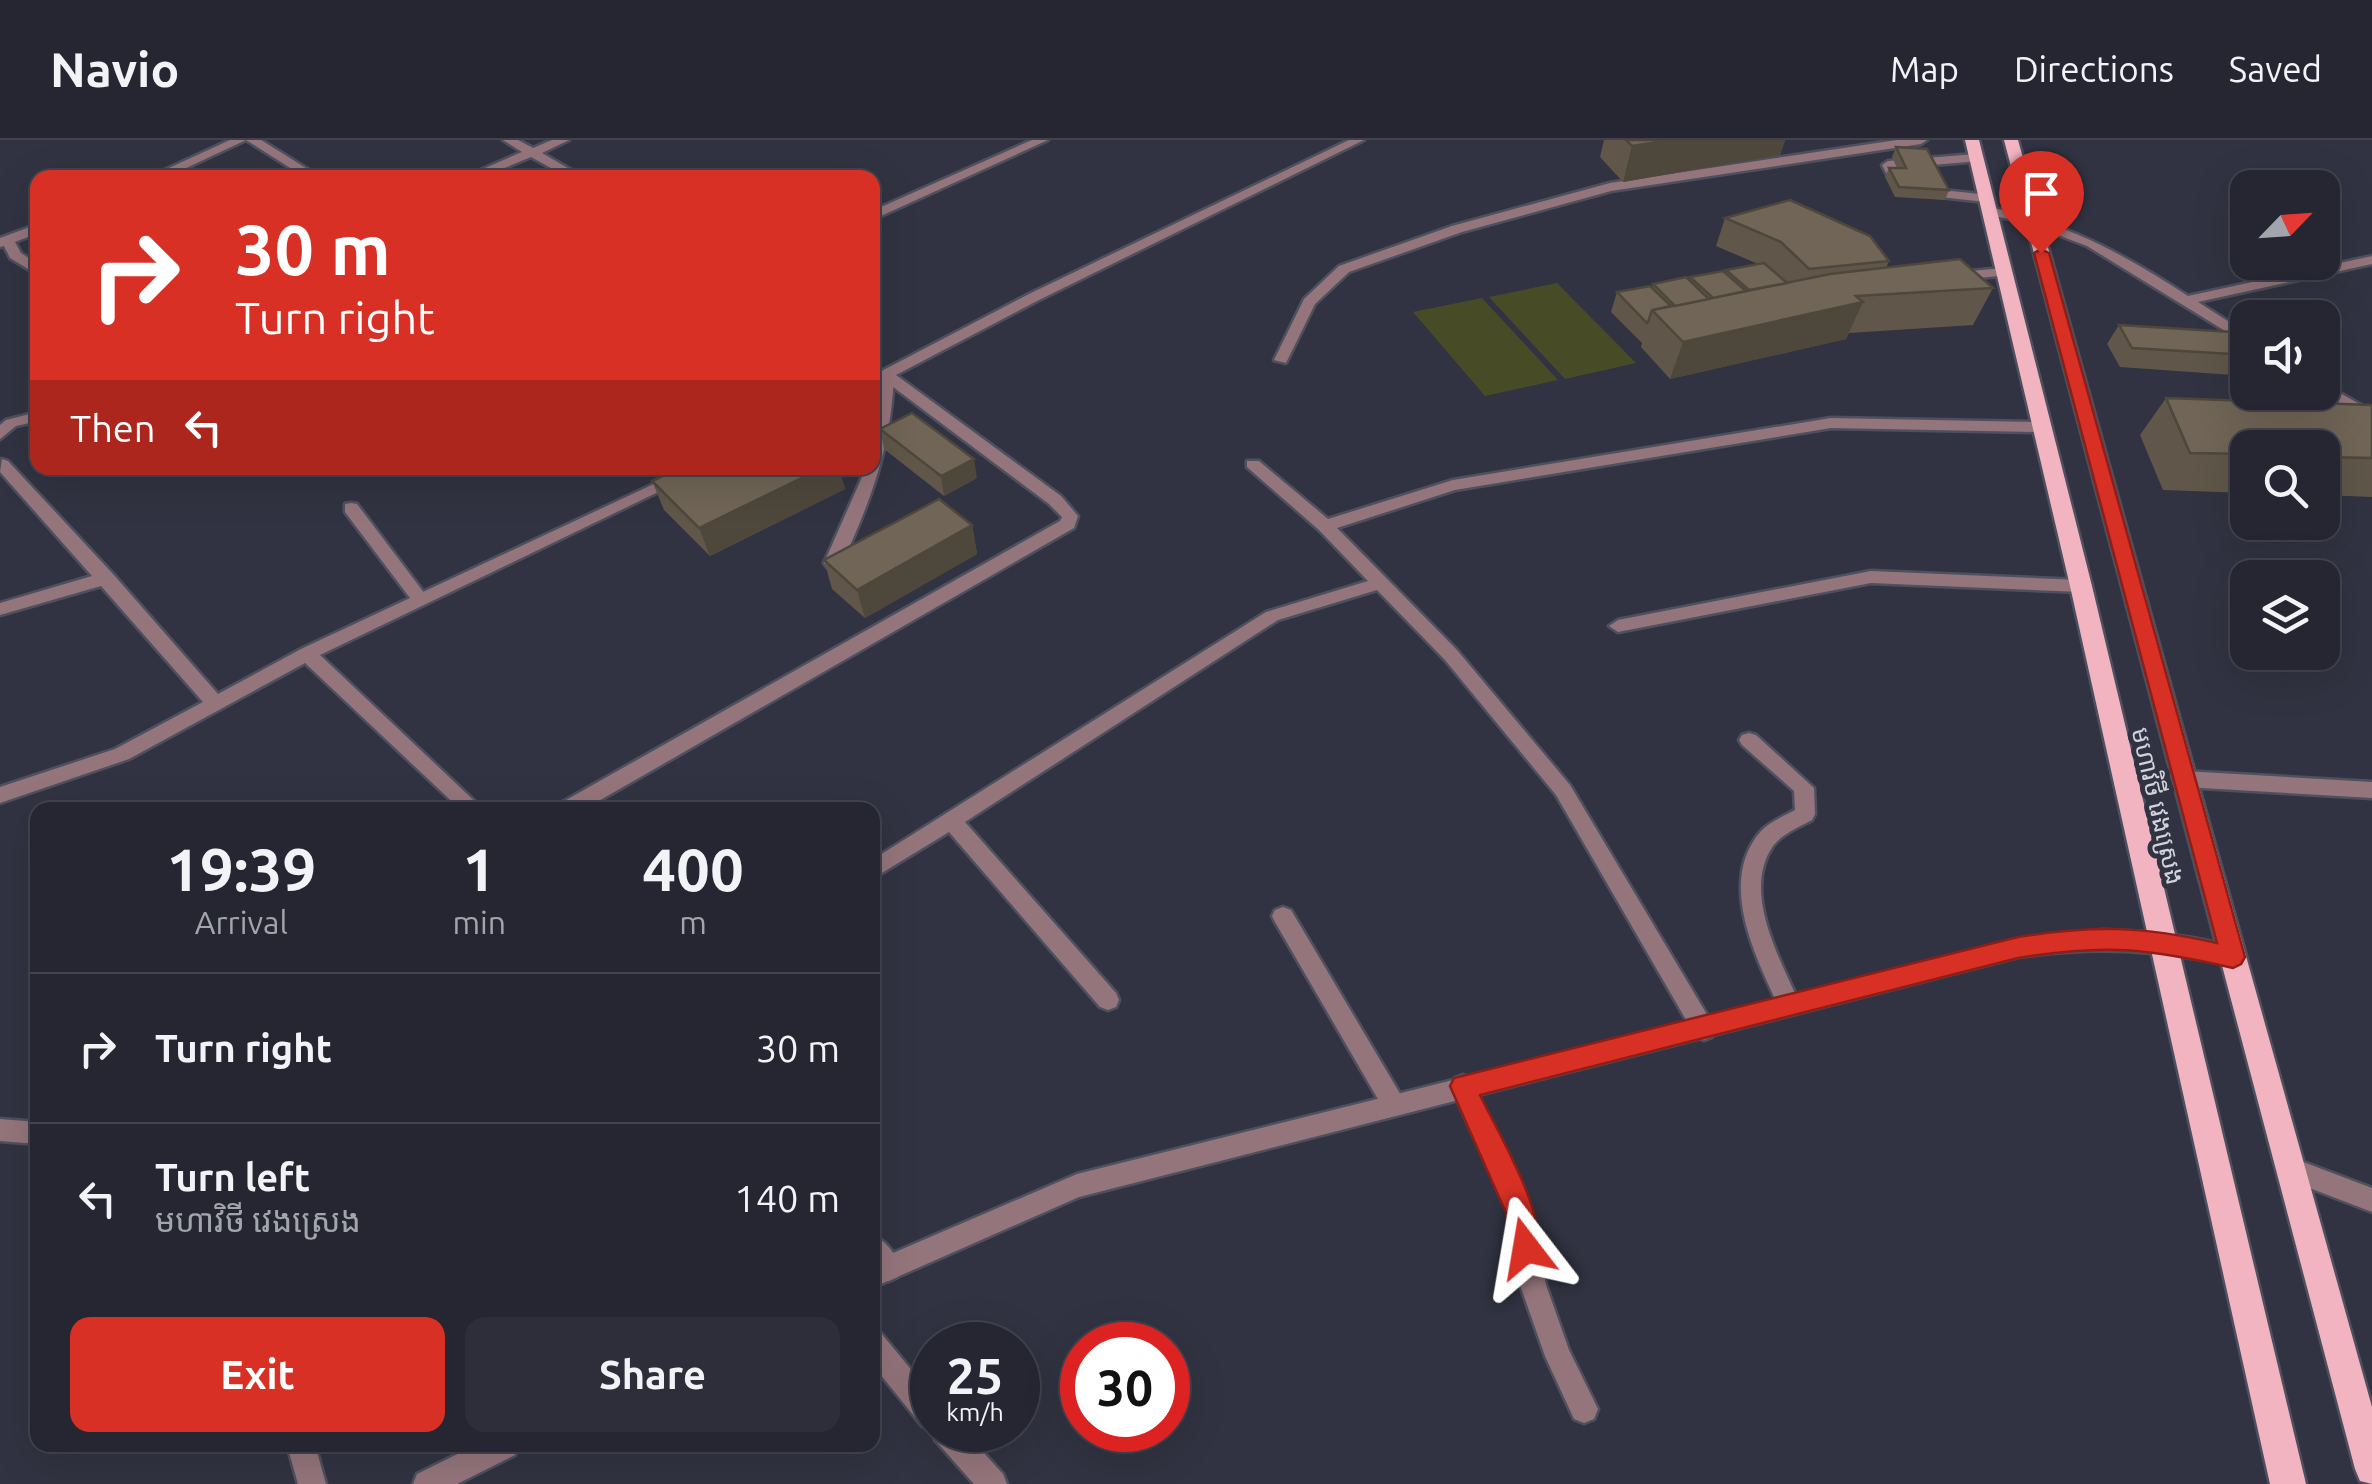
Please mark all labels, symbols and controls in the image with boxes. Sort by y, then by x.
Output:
text: Navio [50,42,179,96]
text: Map [1890,49,1959,89]
text: Directions [2014,49,2174,89]
text: Saved [2229,49,2322,89]
pin [1999,151,2084,254]
icon: arrive [2014,166,2069,221]
north arrow [2230,170,2340,280]
map controls [2230,170,2340,670]
icon: right [70,210,200,340]
text: 30 m [235,210,391,288]
text: Turn right [235,292,435,343]
button: sound [2230,300,2340,410]
icon: left [176,400,231,455]
text: Then [70,407,156,449]
button: search [2230,430,2340,540]
button: layers [2230,560,2340,670]
street label: មហាវិថី វេងស្រេង [2124,724,2191,888]
text: 19:39 [166,835,316,902]
text: 1 [462,835,496,902]
text: 400 [642,835,744,902]
text: Arrival [195,904,288,940]
text: min [452,904,506,940]
text: m [679,904,707,940]
icon: right [70,1021,125,1076]
text: Turn right [155,1027,332,1069]
text: 30 m [756,1027,840,1069]
text: Turn left [155,1156,310,1198]
icon: left [70,1171,125,1226]
text: 140 m [734,1177,840,1219]
position arrow [1474,1196,1578,1300]
text: មហាវិថី វេងស្រេង [155,1202,361,1238]
button: Exit [70,1317,445,1432]
button: Share [465,1317,840,1432]
speed limit sign: 30 [1060,1322,1190,1452]
text: 25 [947,1347,1003,1403]
text: km/h [946,1398,1004,1426]

